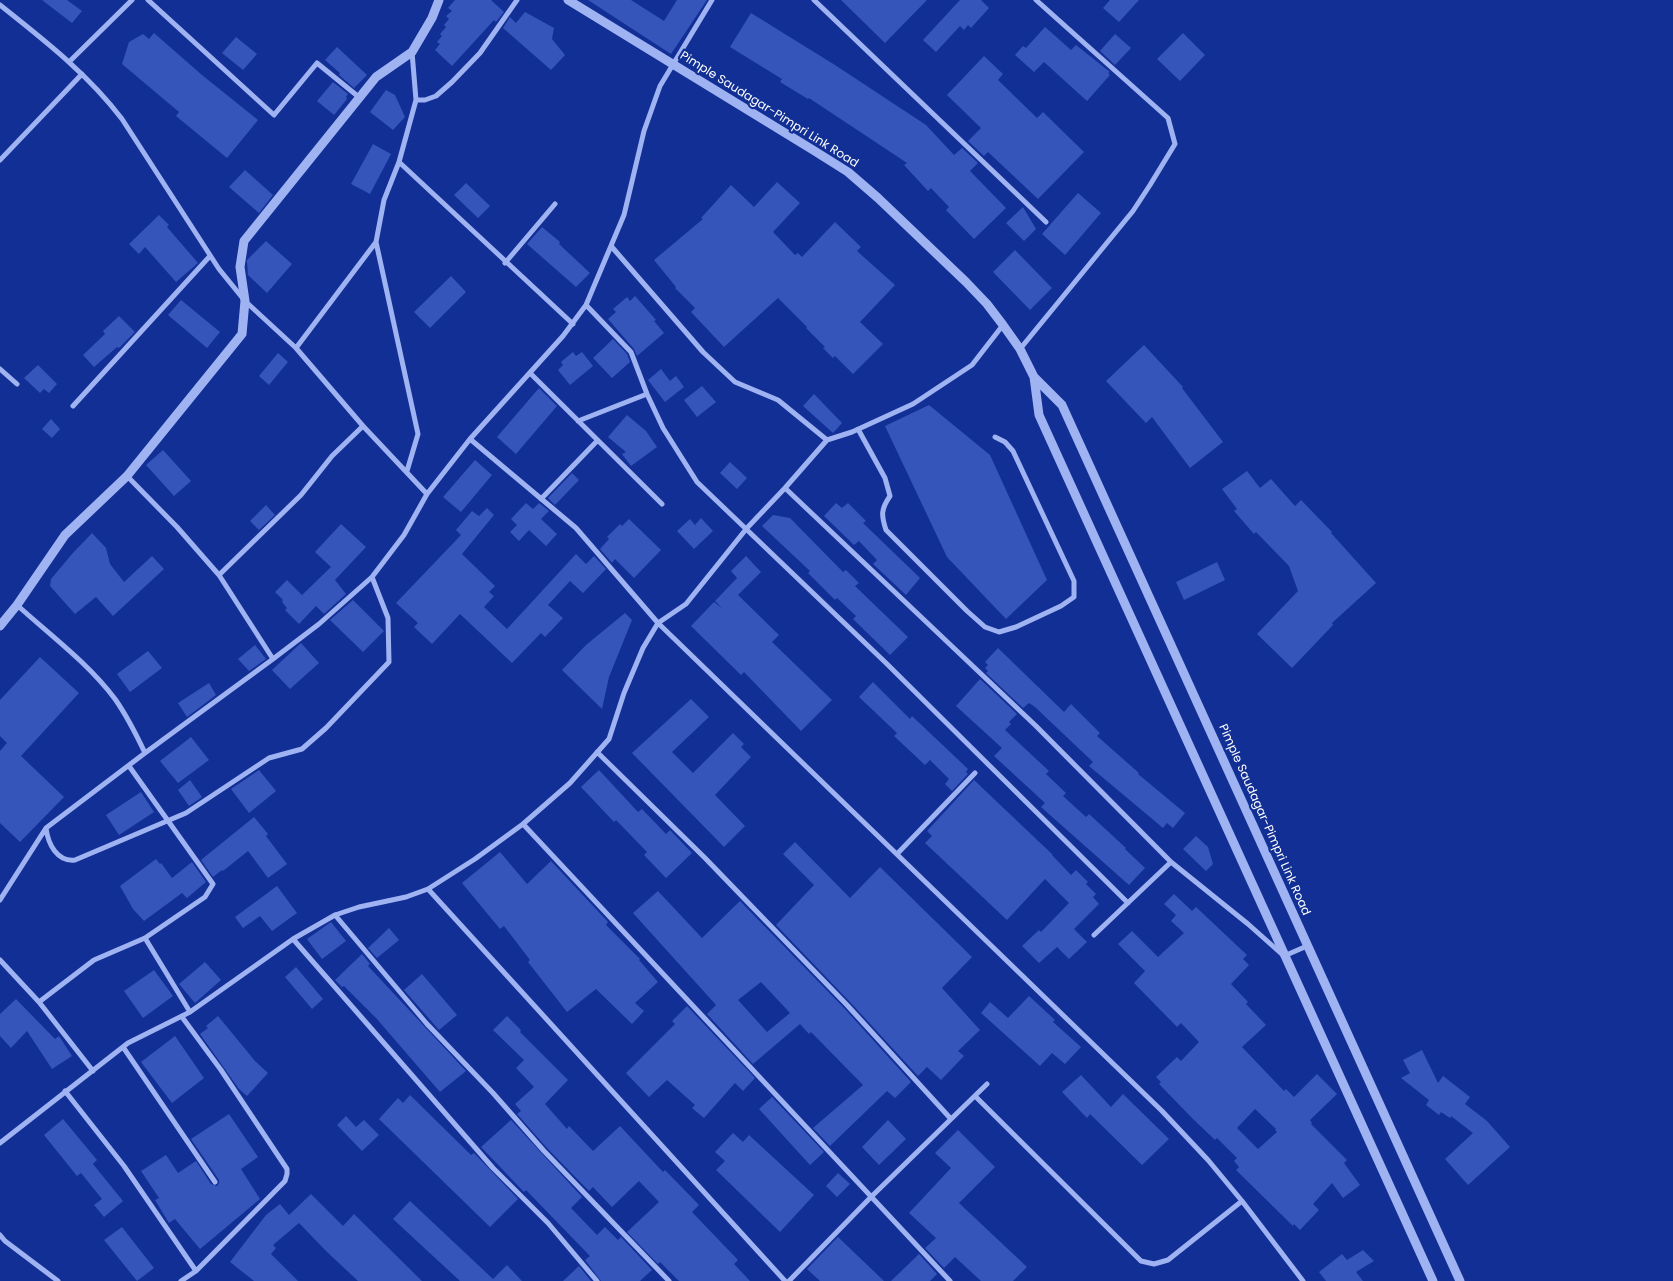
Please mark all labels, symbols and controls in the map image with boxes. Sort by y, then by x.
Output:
street label: Pimple Saudagar-Pimpri Link Road [677,49,861,171]
street label: Pimple Saudagar-Pimpri Link Road [1215,722,1313,918]

